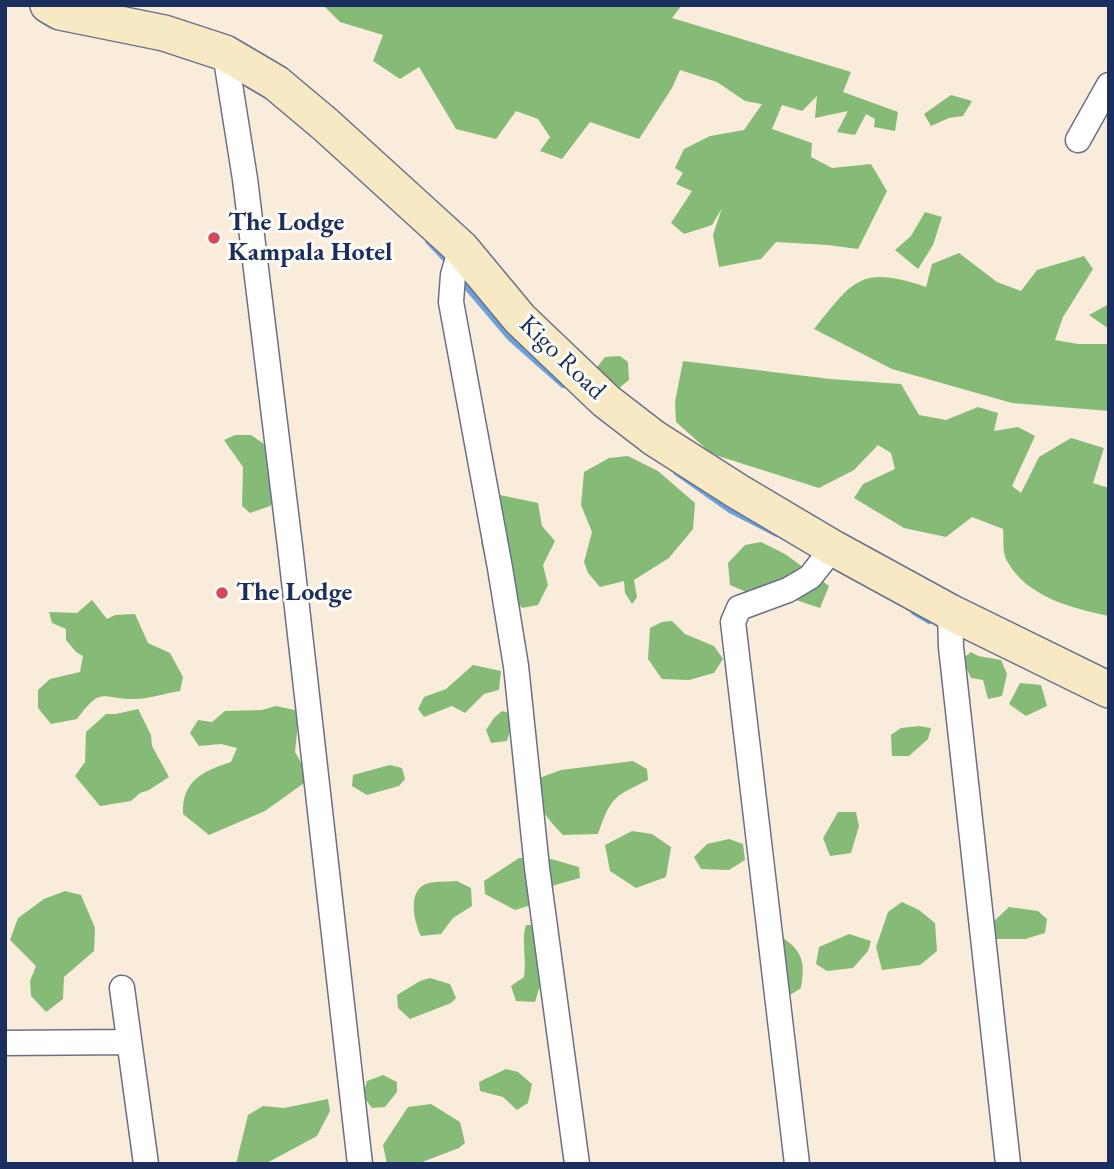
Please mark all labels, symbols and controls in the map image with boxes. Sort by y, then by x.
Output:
place label: The Lodge Kampala Hotel [228,207,392,268]
marker: The Lodge Kampala Hotel [206,230,222,246]
street label: Kigo Road [512,309,612,407]
place label: The Lodge [236,577,352,609]
marker: The Lodge [214,585,230,601]

